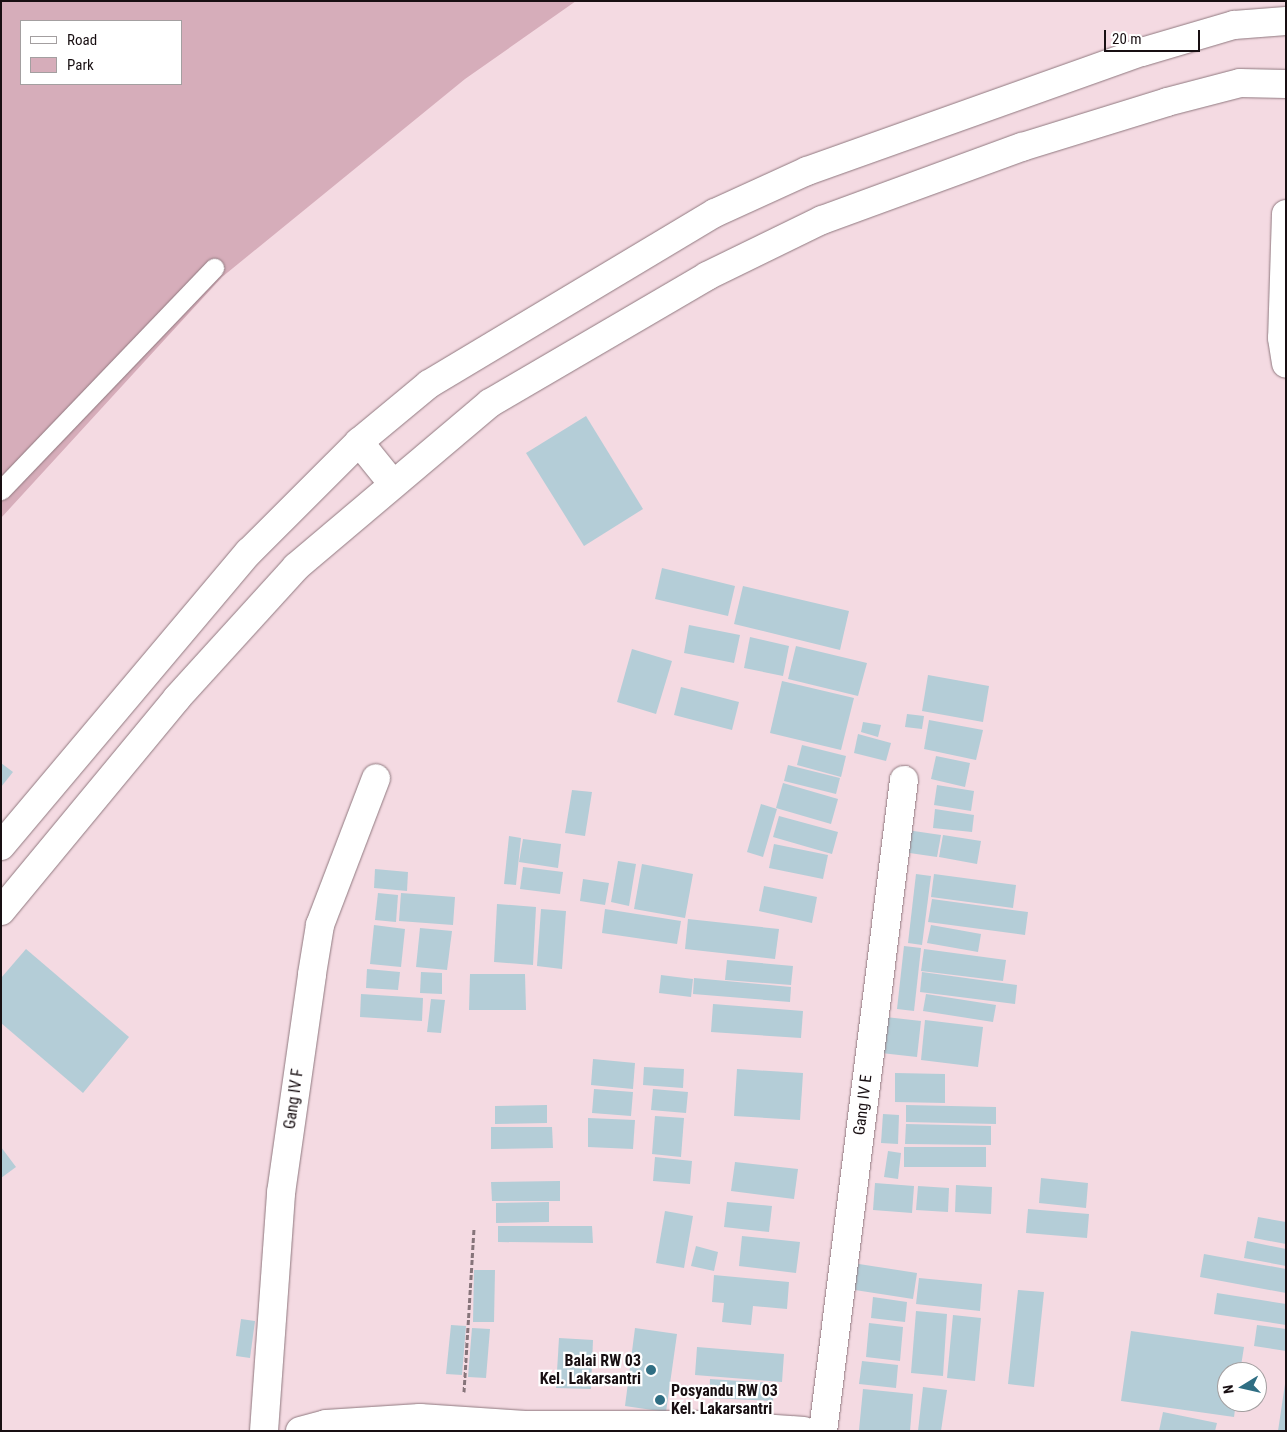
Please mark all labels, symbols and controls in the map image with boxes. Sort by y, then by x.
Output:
legend [20,20,182,85]
scale bar [1107,20,1203,52]
text: 20 m [1112,30,1142,48]
text: Road [67,31,97,49]
text: Park [67,56,94,74]
street label: Gang IV F [280,1068,308,1130]
street label: Gang IV E [850,1074,876,1136]
place label: Balai RW 03 Kel. Lakarsantri [540,1351,641,1389]
north arrow [1217,1362,1267,1412]
marker: Balai RW 03 Kel. Lakarsantri [645,1364,657,1376]
place label: Posyandu RW 03 Kel. Lakarsantri [671,1381,778,1419]
text: N [1220,1384,1237,1395]
marker: Posyandu RW 03 Kel. Lakarsantri [653,1393,667,1407]

